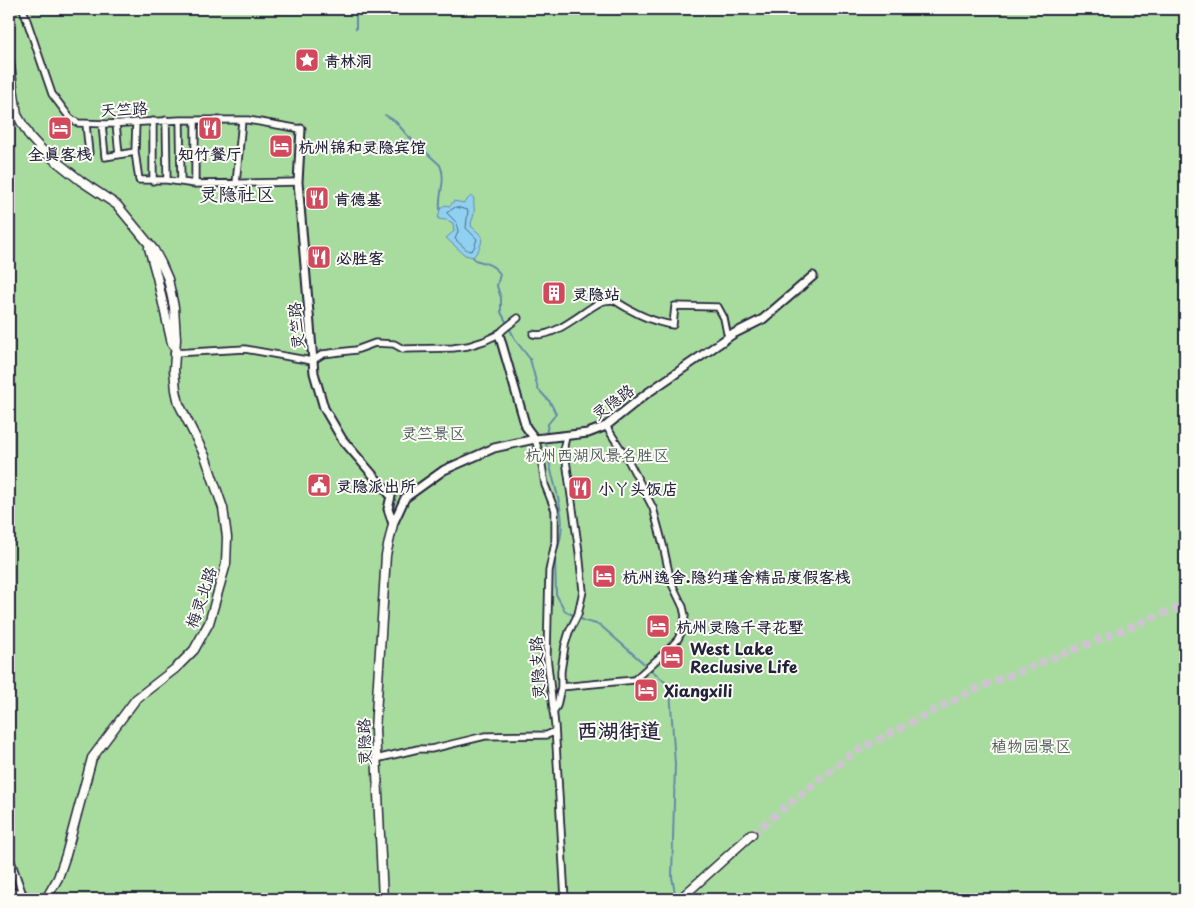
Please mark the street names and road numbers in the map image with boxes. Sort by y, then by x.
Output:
street label: 天竺路 [99,95,149,121]
street label: 灵竺路 [281,301,309,351]
street label: 灵隐路 [586,377,638,425]
street label: 梅灵北路 [178,563,222,631]
street label: 灵隐支路 [522,635,550,701]
street label: 灵隐路 [351,718,375,766]

